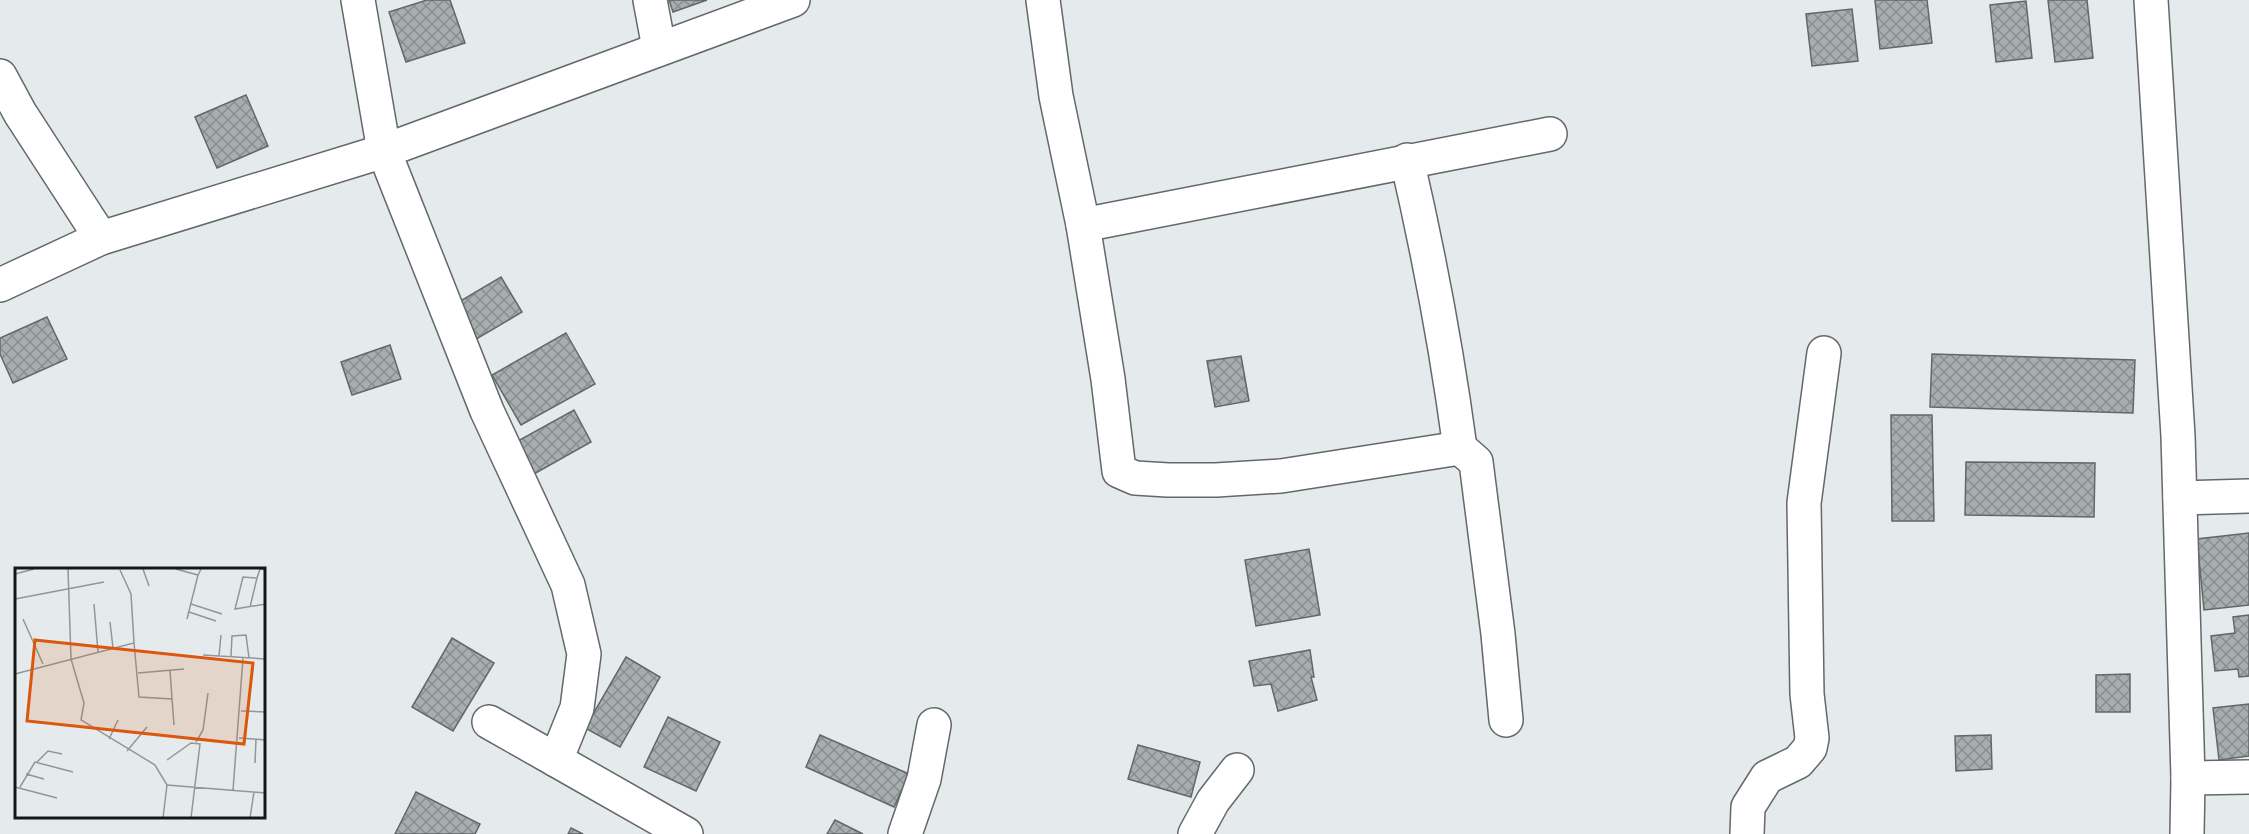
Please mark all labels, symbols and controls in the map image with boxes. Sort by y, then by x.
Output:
inset map [15,568,266,819]

